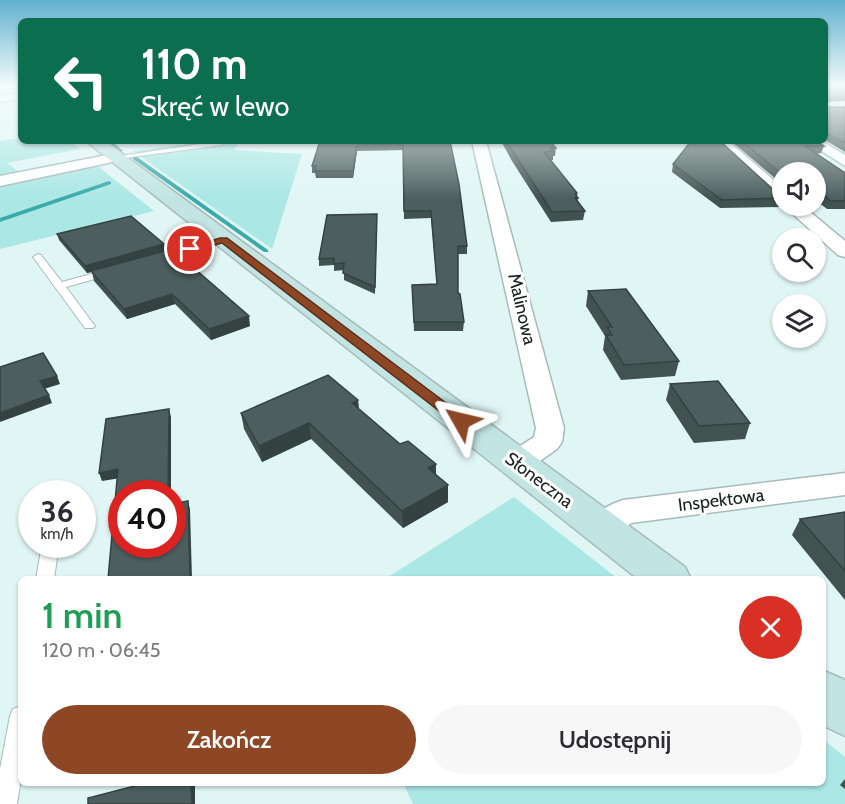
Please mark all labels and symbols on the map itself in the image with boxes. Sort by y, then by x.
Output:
pin [164,223,215,274]
street label: Malinowa [503,271,541,347]
position arrow [429,389,493,453]
street label: Słoneczna [501,447,578,513]
speed limit sign: 40 [108,480,186,558]
street label: Inspektowa [677,484,766,516]

